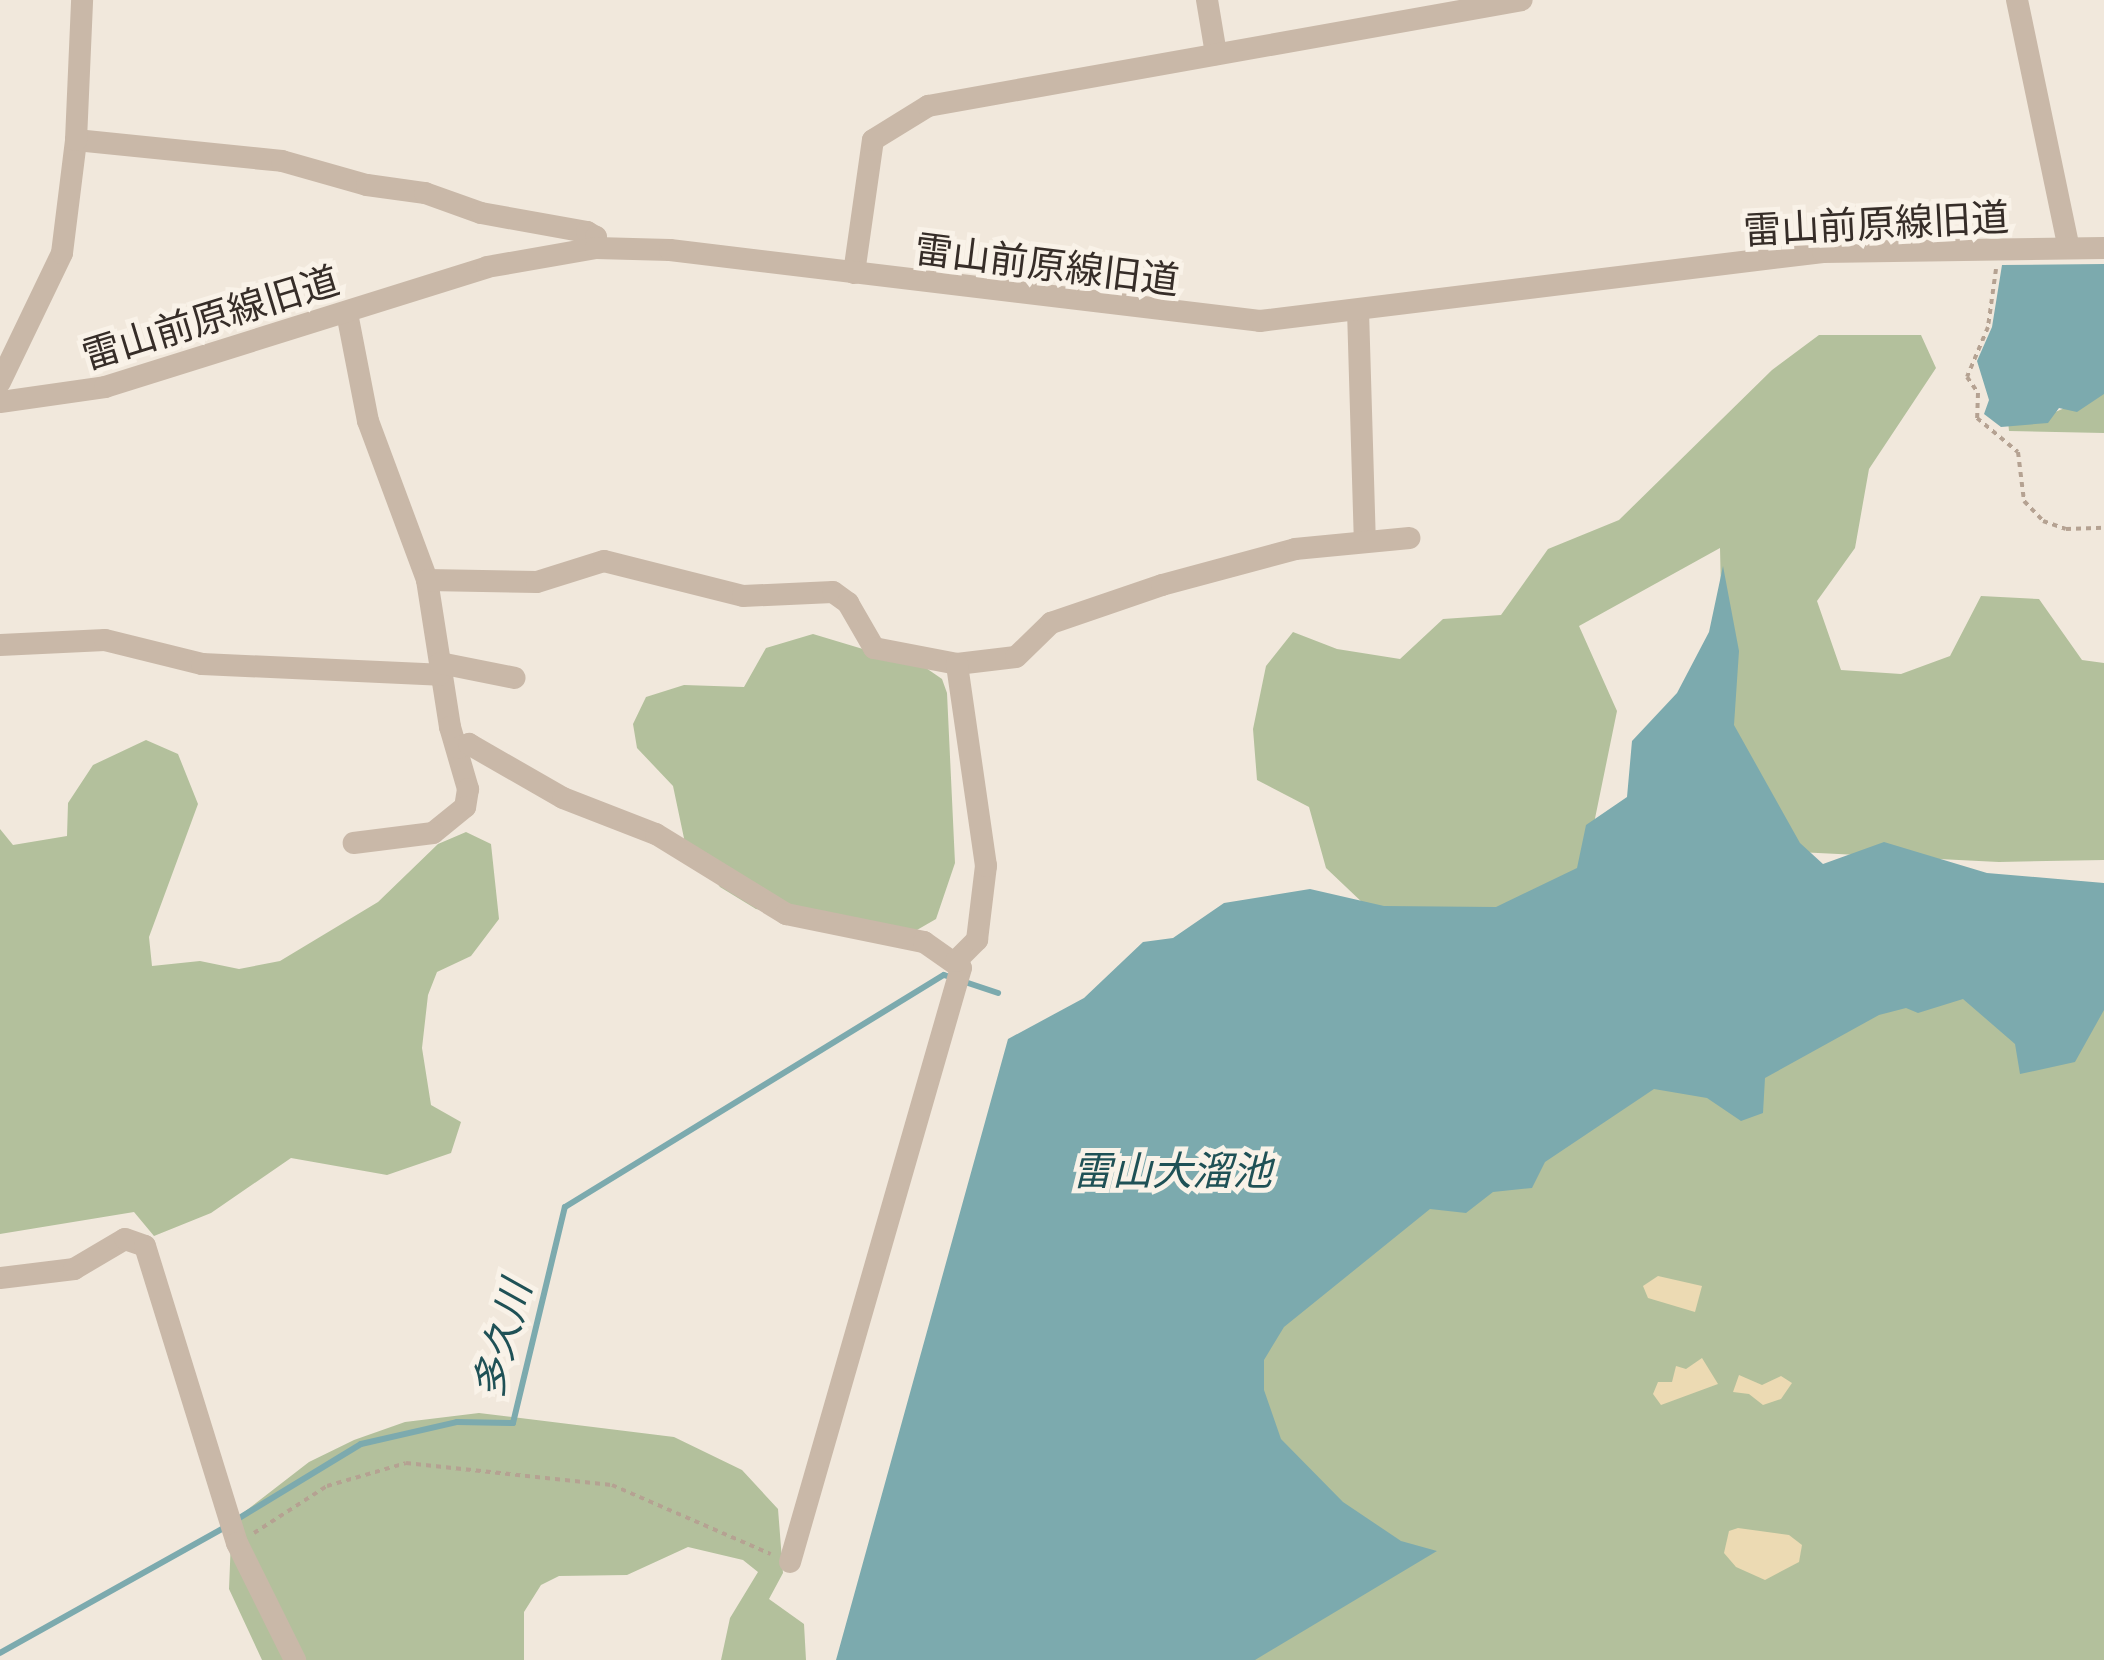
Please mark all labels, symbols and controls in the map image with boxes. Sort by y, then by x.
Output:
street label: 雷山前原線旧道 [1742,192,2010,252]
street label: 雷山前原線旧道 [912,224,1182,302]
street label: 雷山前原線旧道 [76,255,344,377]
water label: 雷山大溜池 [1072,1145,1272,1193]
water label: 多久川 [461,1275,539,1403]

